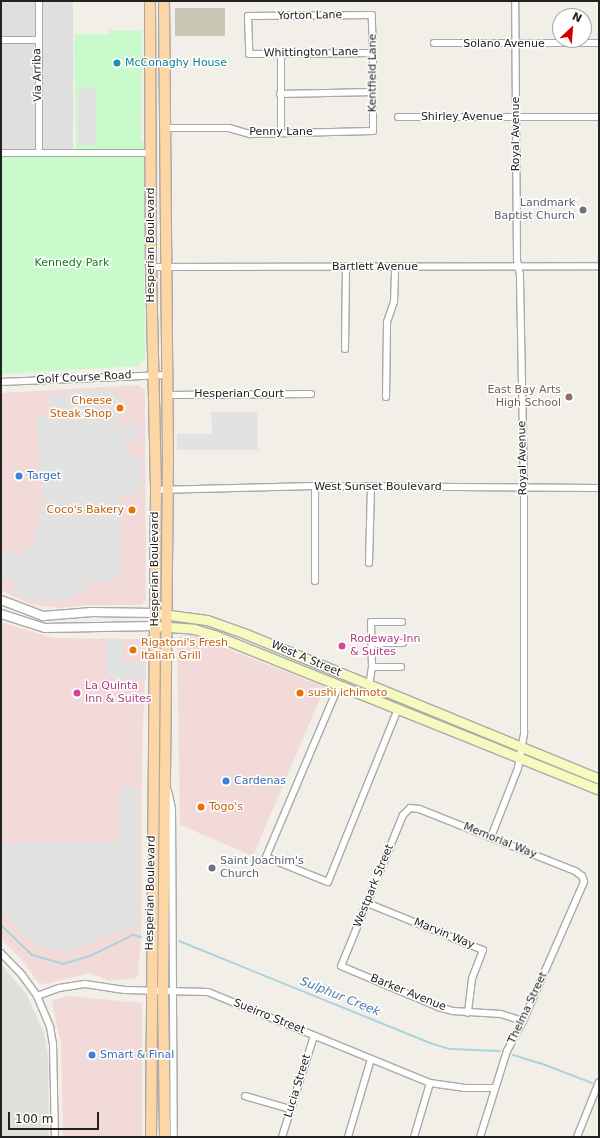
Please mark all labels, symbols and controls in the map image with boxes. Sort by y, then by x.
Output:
north arrow [552,8,592,48]
street label: Yorton Lane [278,9,342,23]
text: N [570,10,584,26]
street label: Kentfield Lane [366,34,380,112]
street label: Solano Avenue [463,37,545,51]
street label: Whittington Lane [264,46,358,60]
street label: Via Arriba [31,48,45,102]
place label: McConaghy House [125,56,227,70]
marker: McConaghy House [112,58,122,68]
street label: Royal Avenue [509,97,523,171]
street label: Shirley Avenue [421,110,503,124]
street label: Penny Lane [249,125,313,139]
street label: Hesperian Boulevard [144,188,158,302]
place label: Landmark Baptist Church [494,197,575,223]
marker: Landmark Baptist Church [578,205,588,215]
park label: Kennedy Park [35,256,109,270]
street label: Bartlett Avenue [332,260,418,274]
street label: Golf Course Road [36,369,132,387]
place label: East Bay Arts High School [487,384,561,410]
street label: Hesperian Court [194,387,284,401]
marker: East Bay Arts High School [564,392,574,402]
place label: Cheese Steak Shop [50,395,112,421]
marker: Cheese Steak Shop [115,403,125,413]
street label: Royal Avenue [516,421,530,495]
place label: Target [27,469,61,483]
marker: Target [14,471,24,481]
street label: West Sunset Boulevard [314,480,442,494]
place label: Coco's Bakery [46,503,124,517]
marker: Coco's Bakery [127,505,137,515]
street label: Hesperian Boulevard [148,512,162,626]
place label: Rodeway Inn & Suites [350,633,421,659]
place label: Rigatoni's Fresh Italian Grill [141,637,228,663]
street label: West A Street [269,638,343,680]
marker: Rodeway Inn & Suites [337,641,347,651]
marker: Rigatoni's Fresh Italian Grill [128,645,138,655]
place label: La Quinta Inn & Suites [85,680,152,706]
place label: sushi ichimoto [308,686,388,700]
marker: La Quinta Inn & Suites [72,688,82,698]
marker: sushi ichimoto [295,688,305,698]
place label: Cardenas [234,774,286,788]
marker: Cardenas [221,776,231,786]
place label: Togo's [209,800,243,814]
marker: Togo's [196,802,206,812]
street label: Memorial Way [461,820,539,862]
street label: Hesperian Boulevard [143,835,159,951]
street label: Westpark Street [351,842,397,930]
place label: Saint Joachim's Church [220,855,304,881]
marker: Saint Joachim's Church [207,863,217,873]
street label: Marvin Way [412,916,476,952]
street label: Thelma Street [506,970,550,1046]
street label: Barker Avenue [368,972,448,1014]
water label: Sulphur Creek [298,974,382,1020]
street label: Sueirro Street [231,997,307,1037]
place label: Smart & Final [100,1048,174,1062]
marker: Smart & Final [87,1050,97,1060]
street label: Lucia Street [282,1053,314,1119]
scale bar [10,1104,101,1130]
text: 100 m [15,1112,53,1126]

